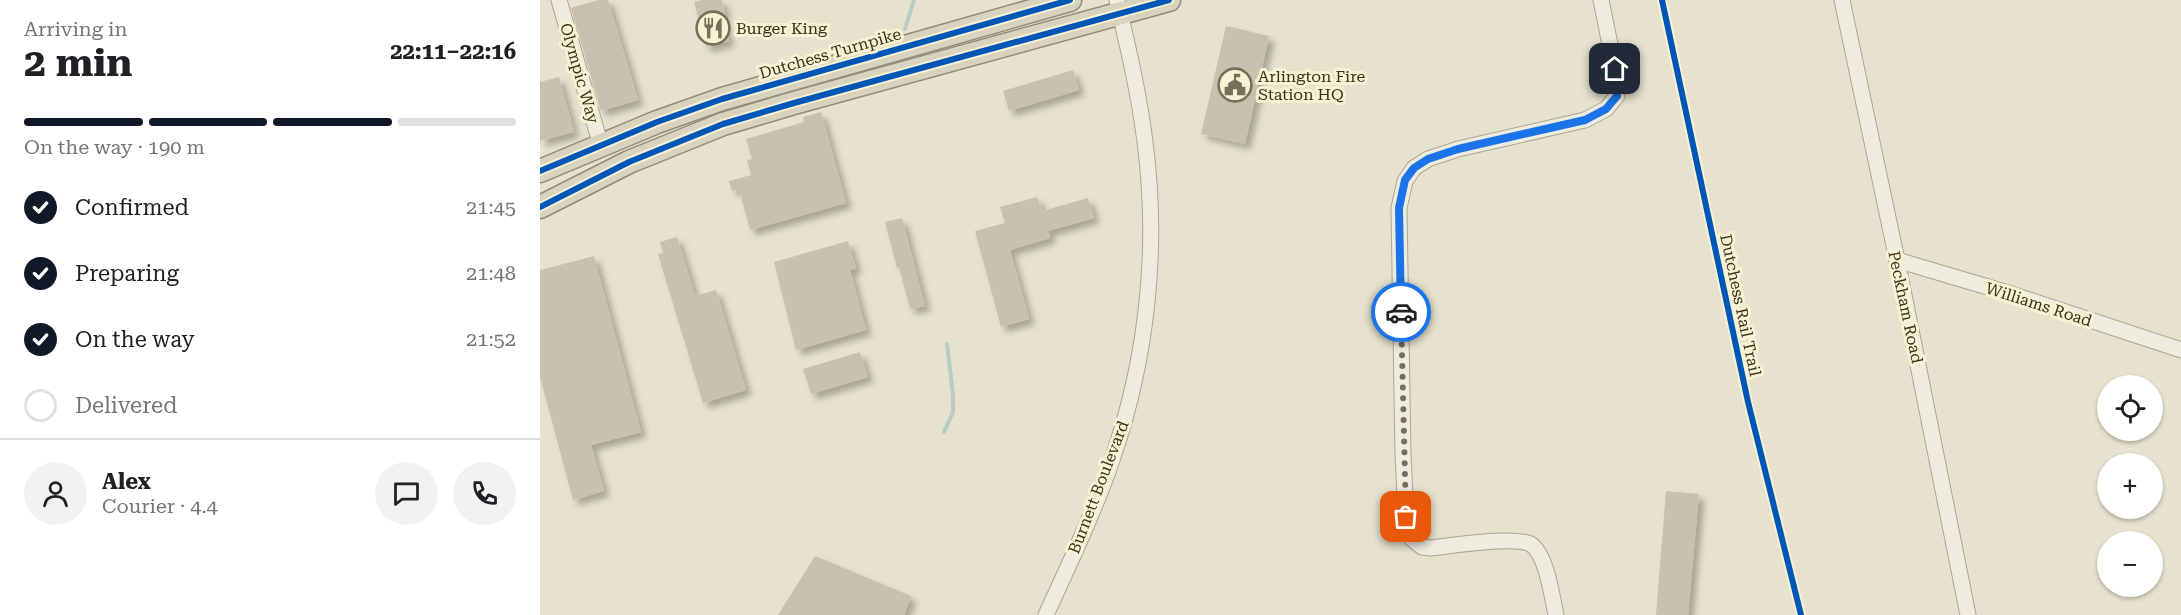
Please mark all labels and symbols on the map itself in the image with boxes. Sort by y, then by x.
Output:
restaurant icon: Burger King [695,10,731,46]
place label: Burger King [736,19,828,38]
street label: Olympic Way [556,21,603,126]
street label: Dutchess Turnpike [757,24,904,83]
pin [1589,43,1640,94]
public building icon: Arlington Fire Station HQ [1217,67,1253,103]
place label: Arlington Fire Station HQ [1258,67,1366,104]
street label: Dutchess Rail Trail [1716,232,1765,378]
street label: Peckham Road [1884,249,1927,365]
street label: Williams Road [1983,278,2094,331]
courier [1371,282,1431,342]
street label: Burnett Boulevard [1064,418,1133,556]
pin [1380,491,1431,542]

